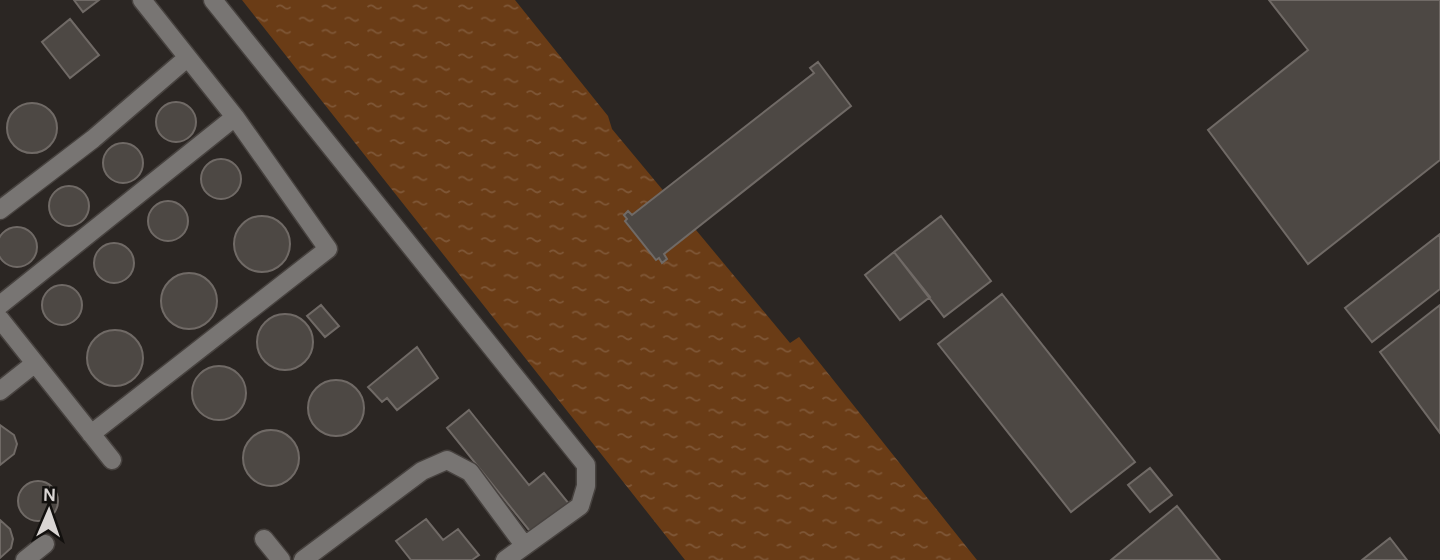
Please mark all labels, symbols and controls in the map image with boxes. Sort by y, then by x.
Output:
north arrow [14,476,84,546]
text: N [42,484,57,506]

